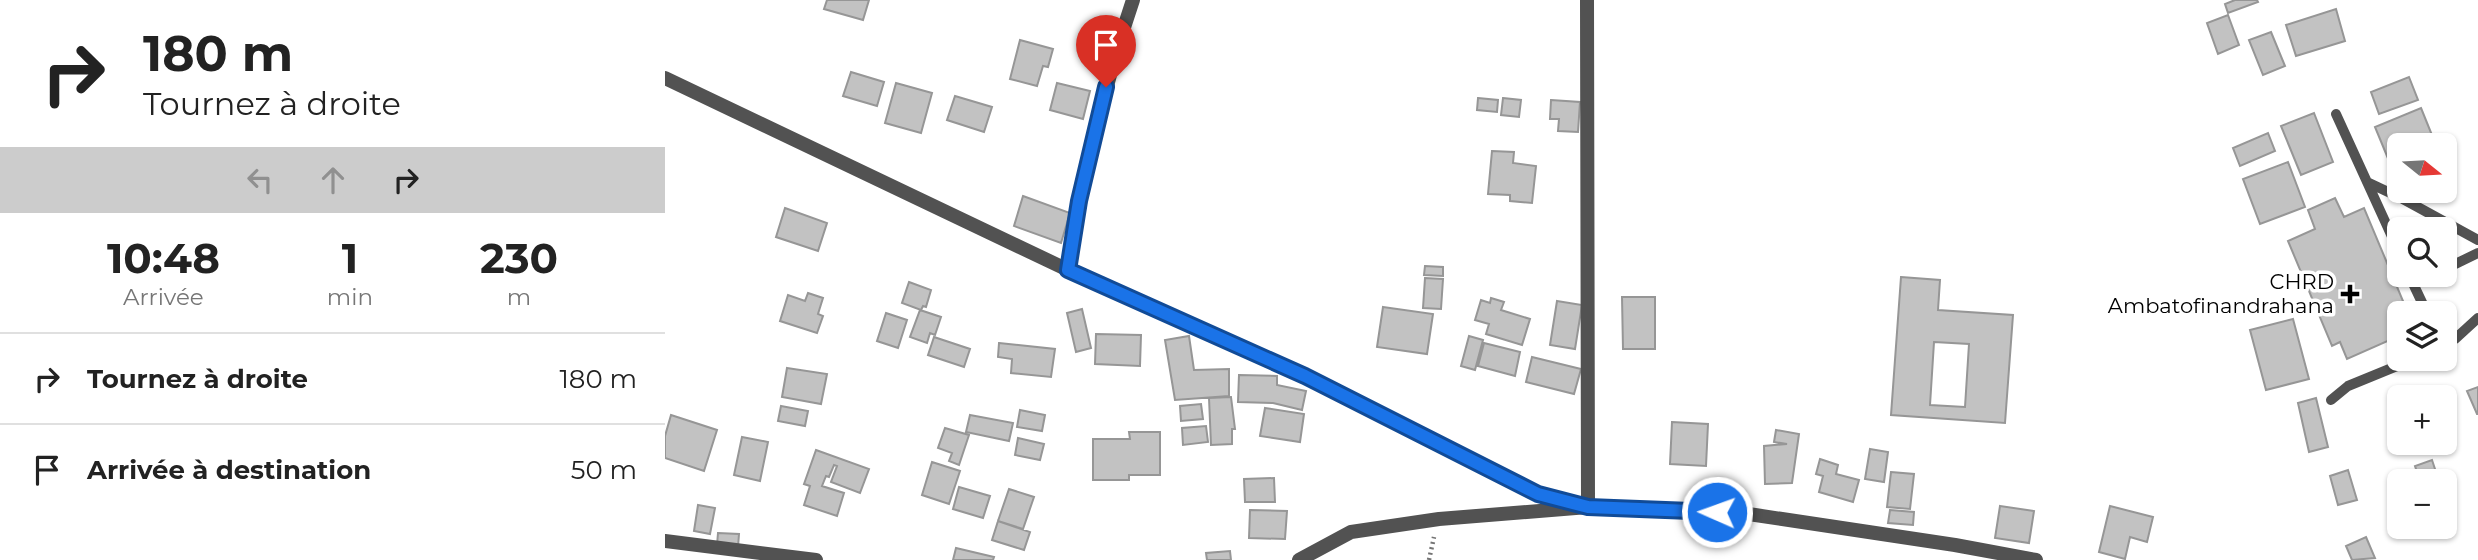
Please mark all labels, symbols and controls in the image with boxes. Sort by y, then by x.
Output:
pin [1076,15,1136,87]
text: 180 m [143,24,293,83]
icon: arrive [1087,26,1125,64]
icon: right [28,28,119,119]
text: Tournez à droite [143,84,401,123]
north arrow [2387,133,2457,203]
map controls [2387,133,2457,539]
icon: left [241,161,279,199]
icon: ahead [314,161,352,199]
icon: right [387,161,425,199]
button: search [2387,217,2457,287]
text: 10:48 [107,232,220,284]
text: 1 [342,232,358,284]
text: 230 [480,232,558,284]
place label: CHRD Ambatofinandrahana [2108,269,2334,318]
text: Arrivée [123,283,204,311]
text: min [327,283,373,311]
text: m [507,283,531,311]
marker: CHRD Ambatofinandrahana [2340,284,2360,304]
button: layers [2387,301,2457,371]
icon: right [28,360,66,398]
text: Tournez à droite [87,363,308,395]
text: 180 m [559,363,637,395]
button: + [2387,385,2457,455]
icon: arrive [28,451,66,489]
text: Arrivée à destination [87,454,371,486]
text: 50 m [571,454,637,486]
button: − [2387,469,2457,539]
position arrow [1680,475,1754,549]

